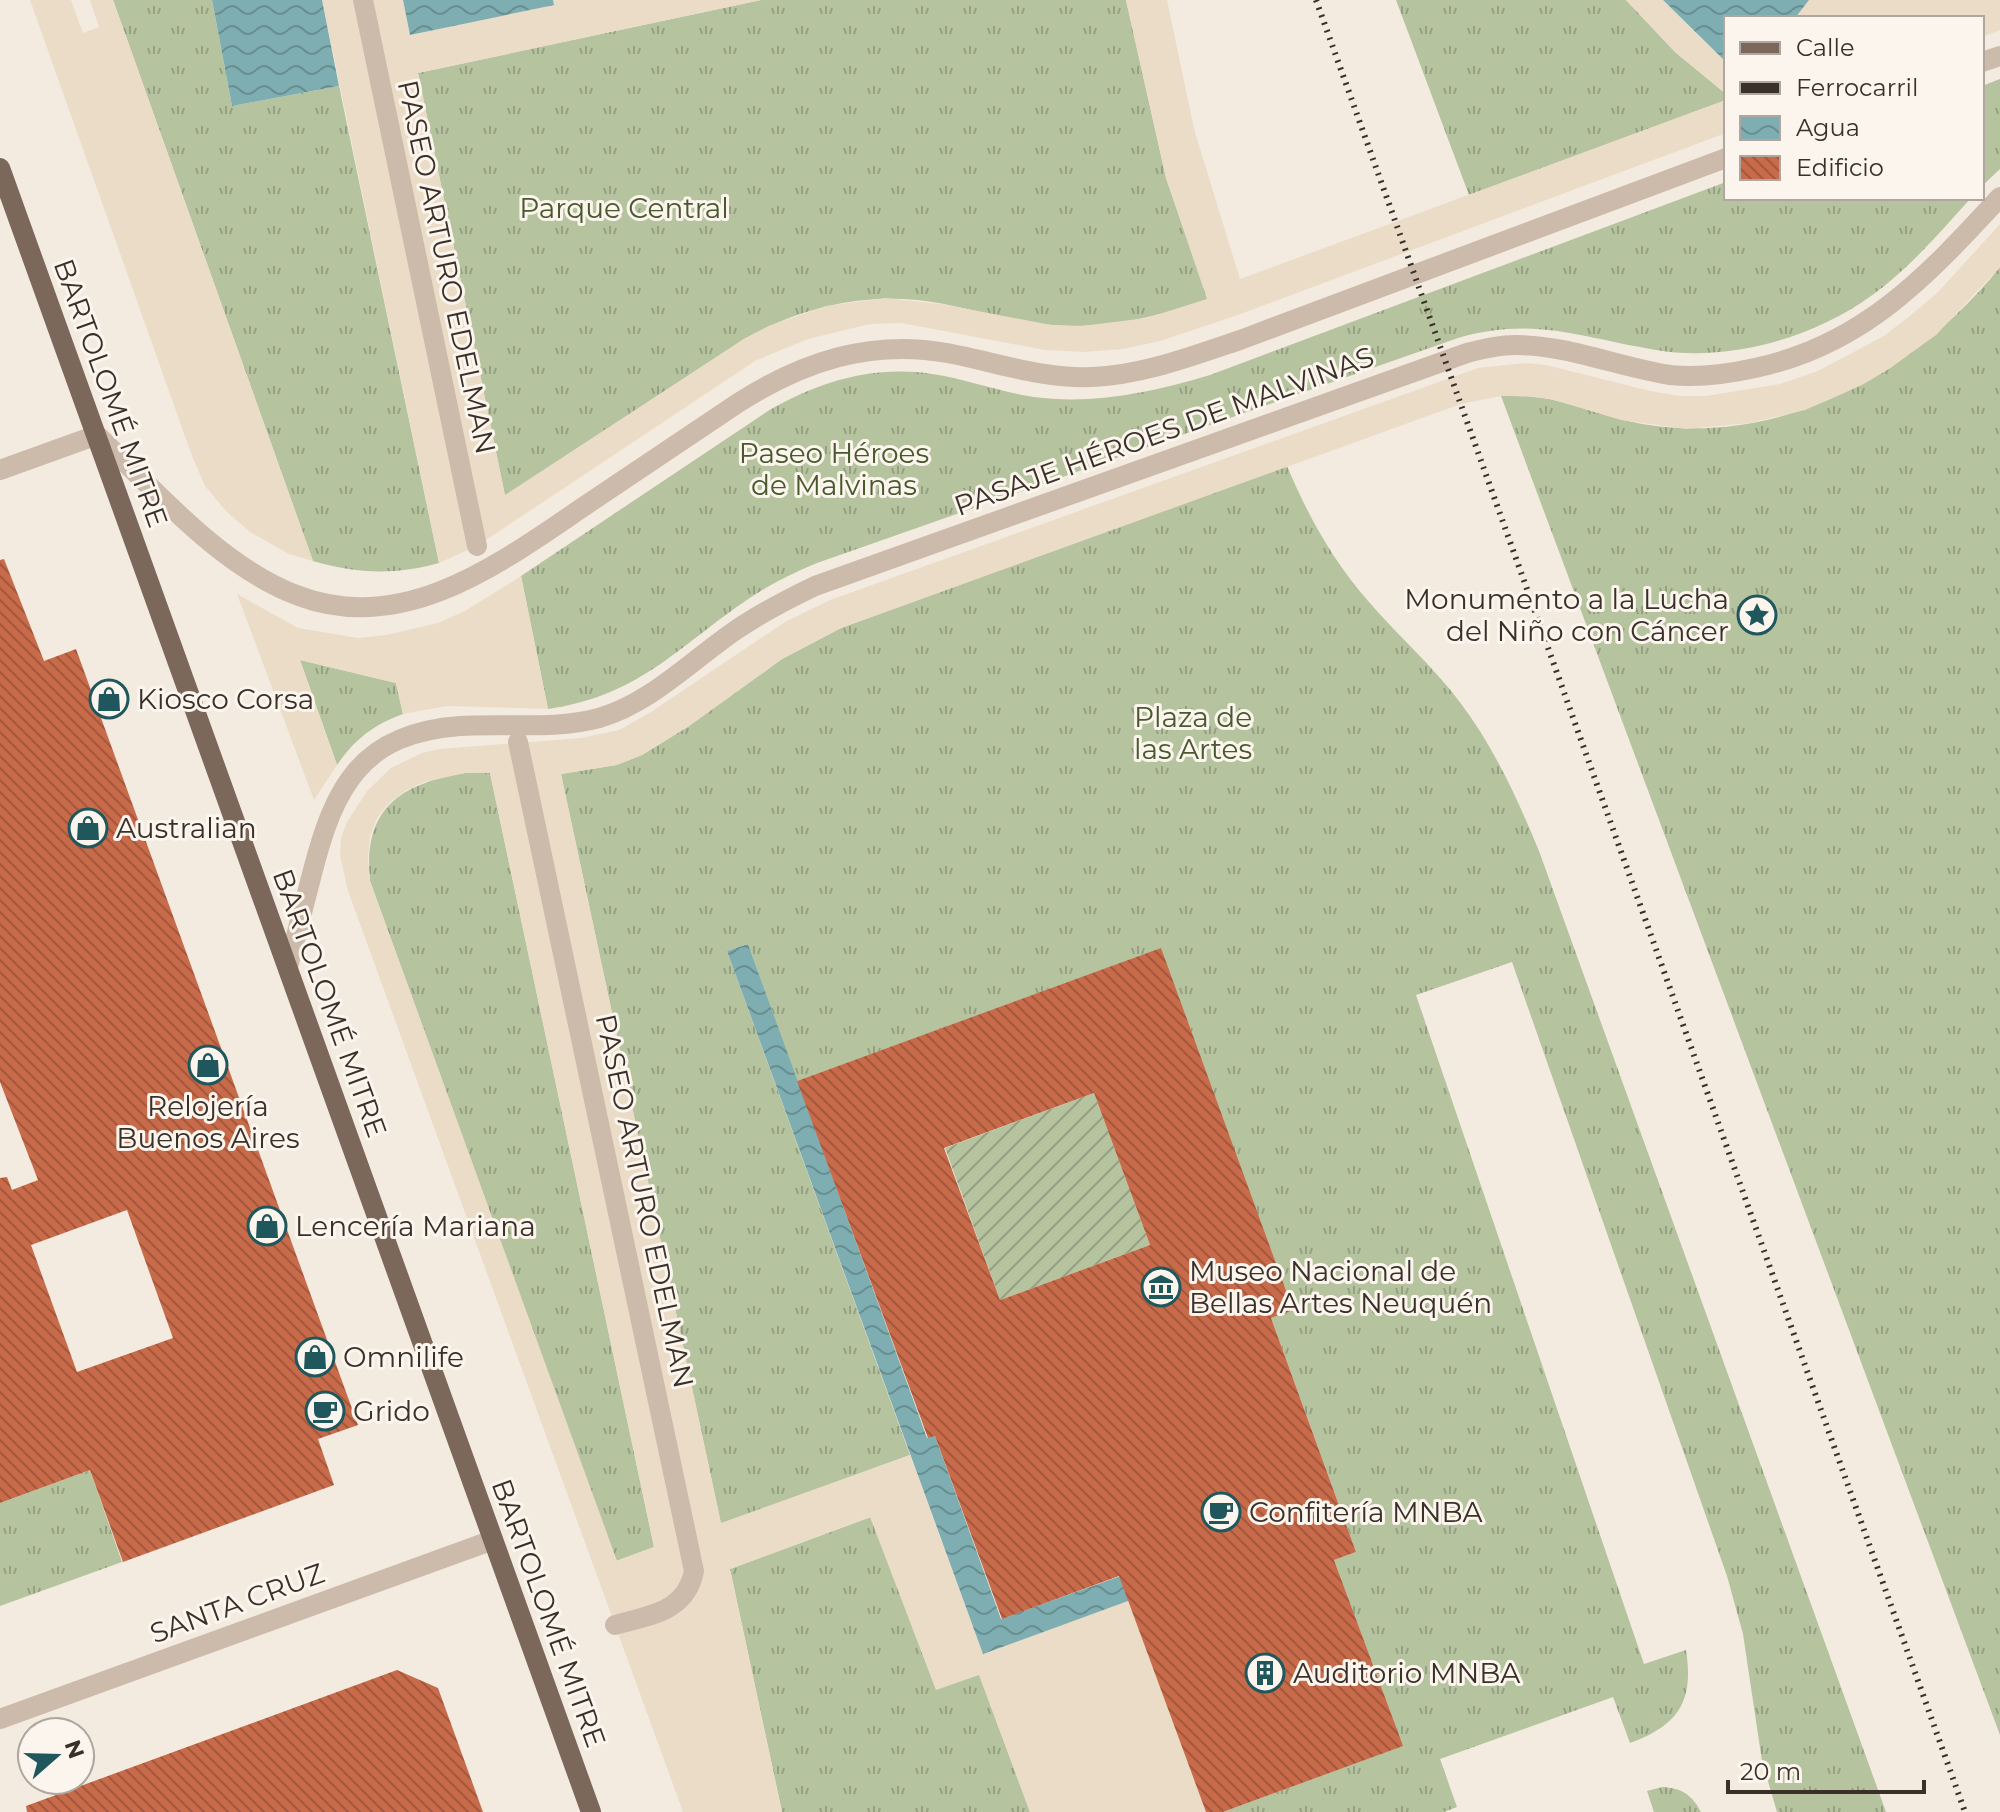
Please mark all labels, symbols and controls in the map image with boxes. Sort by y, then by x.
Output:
legend [1724,16,1984,200]
text: Calle [1796,33,1854,62]
text: Ferrocarril [1796,73,1919,102]
street label: PASEO ARTURO EDELMAN [391,77,503,457]
text: Agua [1796,113,1860,142]
text: Edificio [1796,153,1884,182]
park label: Parque Central [519,191,729,225]
street label: BARTOLOMÉ MITRE [47,254,175,532]
street label: PASAJE HÉROES DE MALVINAS [950,339,1378,523]
park label: Paseo Héroes de Malvinas [739,436,929,502]
place label: Monumento a la Lucha del Niño con Cáncer [1404,582,1729,648]
place icon: Monumento a la Lucha del Niño con Cáncer [1736,594,1778,636]
shop icon: Kiosco Corsa [88,678,130,720]
place label: Kiosco Corsa [137,682,314,716]
park label: Plaza de las Artes [1134,700,1252,766]
shop icon: Australian [67,807,109,849]
place label: Australian [116,811,257,845]
street label: BARTOLOMÉ MITRE [266,864,394,1142]
street label: PASEO ARTURO EDELMAN [589,1011,701,1391]
shop icon: Relojería Buenos Aires [187,1044,229,1086]
place label: Relojería Buenos Aires [116,1089,300,1155]
shop icon: Lencería Mariana [246,1205,288,1247]
place label: Lencería Mariana [295,1209,536,1243]
place label: Museo Nacional de Bellas Artes Neuquén [1189,1254,1492,1320]
museum icon: Museo Nacional de Bellas Artes Neuquén [1140,1266,1182,1308]
shop icon: Omnilife [294,1336,336,1378]
place label: Omnilife [343,1340,464,1374]
cafe icon: Grido [304,1390,346,1432]
place label: Grido [353,1394,430,1428]
street label: BARTOLOMÉ MITRE [485,1474,613,1752]
cafe icon: Confitería MNBA [1200,1491,1242,1533]
place label: Confitería MNBA [1249,1495,1483,1529]
street label: SANTA CRUZ [145,1556,329,1650]
building icon: Auditorio MNBA [1244,1652,1286,1694]
place label: Auditorio MNBA [1293,1656,1521,1690]
north arrow [16,1716,96,1796]
text: N [59,1736,90,1762]
scale bar [1728,1744,1924,1794]
text: 20 m [1740,1757,1801,1786]

